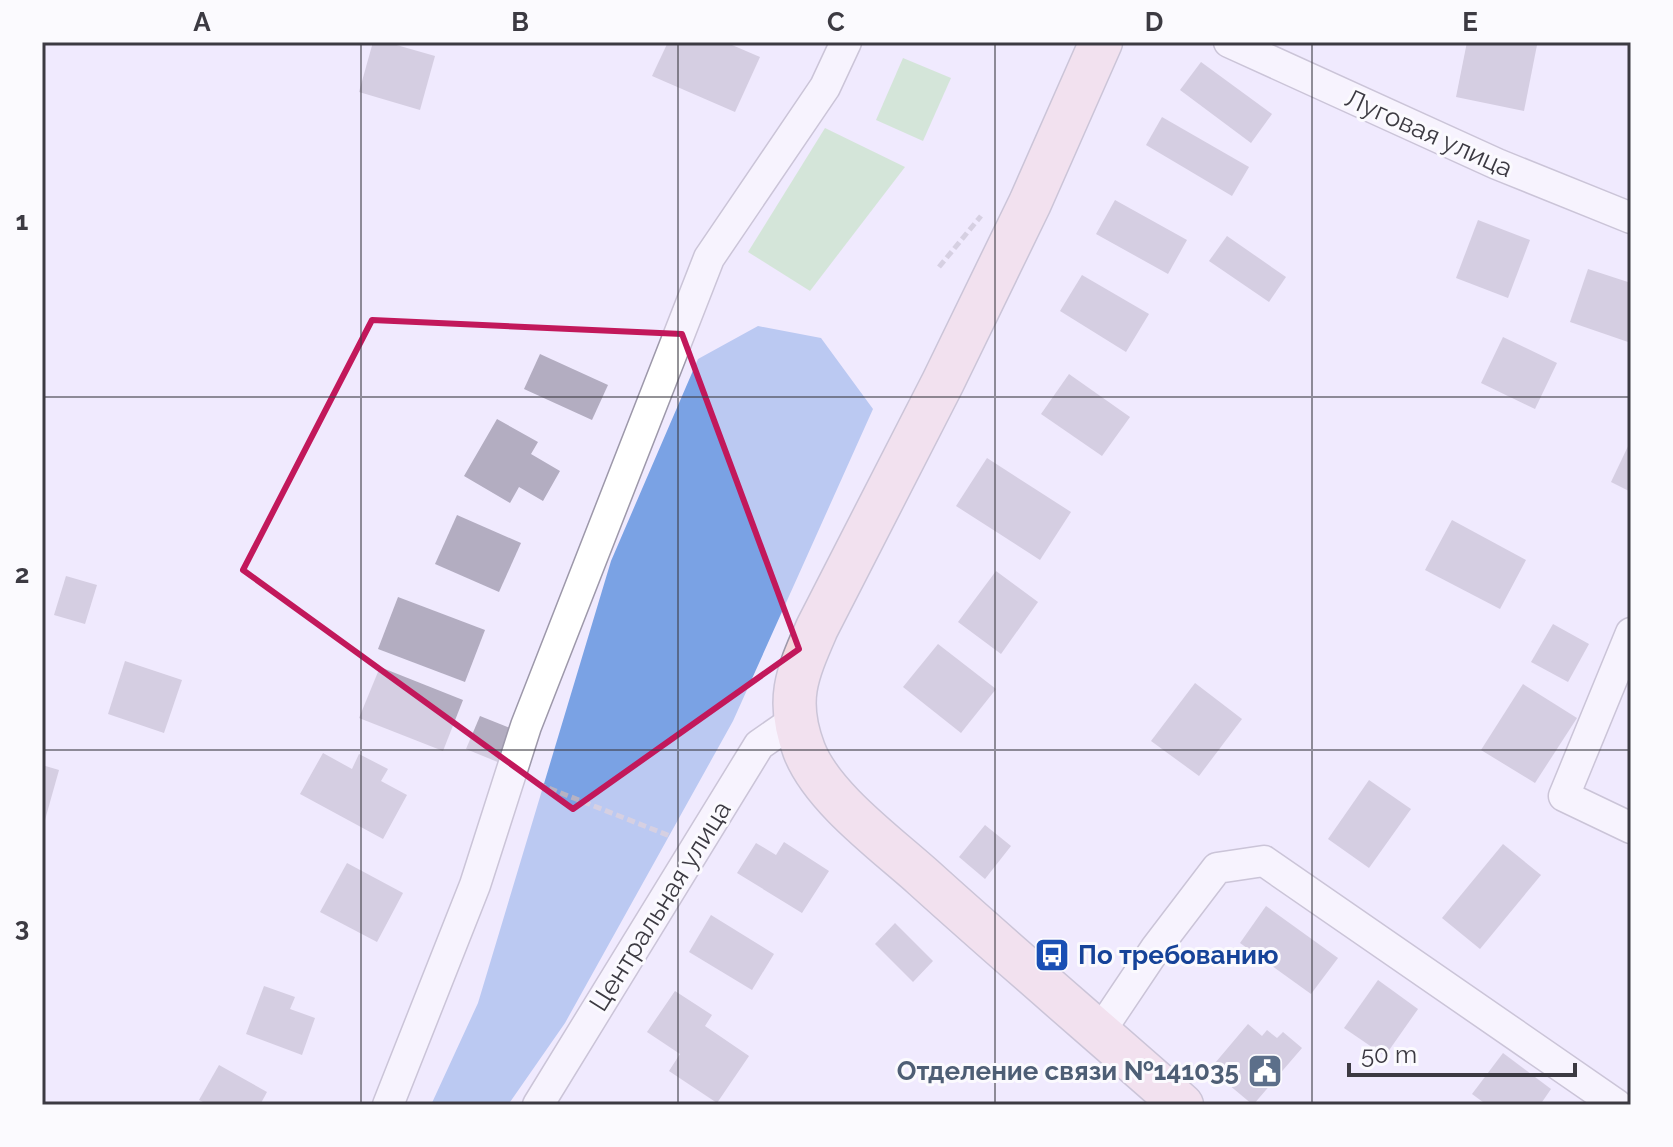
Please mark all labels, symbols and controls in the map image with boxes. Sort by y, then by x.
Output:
text: A [193,7,211,37]
text: B [511,7,529,37]
text: C [827,7,845,37]
text: D [1145,7,1163,37]
text: E [1462,7,1478,37]
street label: Луговая улица [1341,83,1517,183]
text: 1 [16,206,29,236]
text: 2 [15,559,29,589]
street label: Центральная улица [583,795,737,1017]
text: 3 [15,912,29,942]
bus stop icon: По требованию [1033,936,1071,974]
place label: По требованию [1078,940,1279,970]
scale bar [1349,1027,1575,1077]
text: 50 m [1361,1040,1417,1069]
public building icon: Отделение связи №141035 [1246,1052,1284,1090]
place label: Отделение связи №141035 [897,1056,1239,1086]

